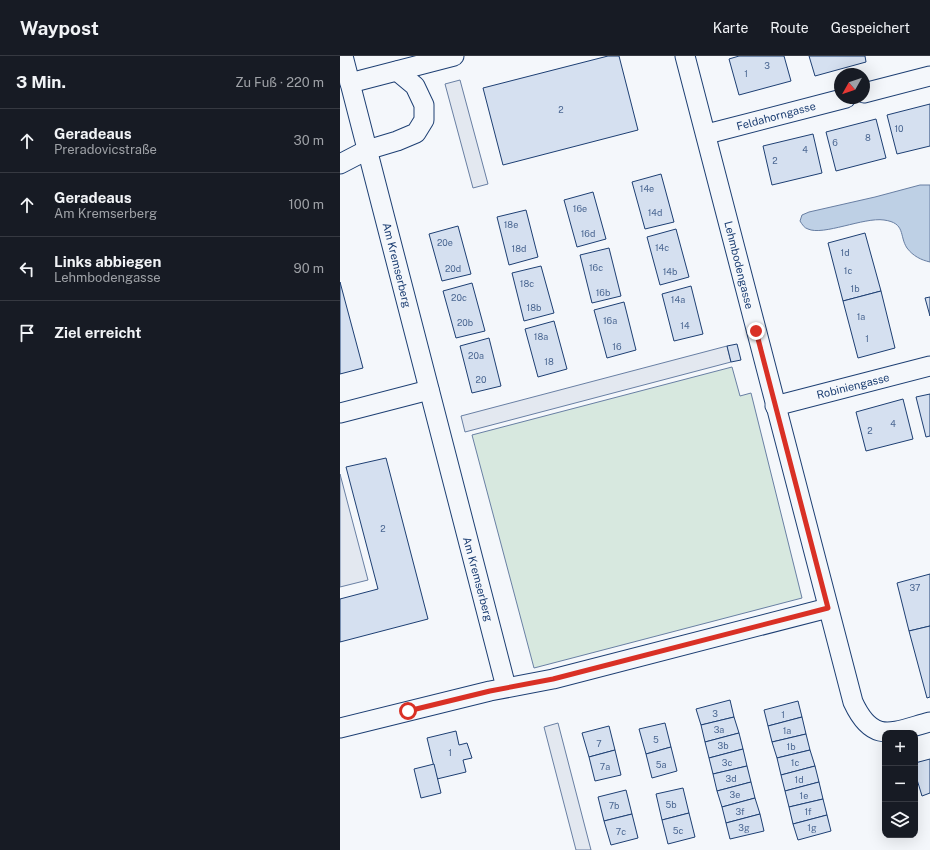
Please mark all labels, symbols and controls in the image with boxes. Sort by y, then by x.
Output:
text: Waypost [20,17,99,39]
text: Karte [713,20,748,36]
text: Route [770,20,809,36]
text: Gespeichert [831,20,910,36]
house number: 3 [764,60,770,71]
house number: 1 [744,68,748,79]
north arrow [834,68,870,104]
text: 3 Min. [16,72,66,92]
text: Zu Fuß · 220 m [235,75,324,90]
street label: Feldahorngasse [735,100,817,132]
house number: 2 [558,104,564,115]
house number: 10 [894,123,904,134]
text: Geradeaus [54,125,132,142]
icon: ahead [16,130,38,152]
house number: 8 [865,132,871,143]
text: 30 m [294,133,324,148]
house number: 6 [832,137,838,148]
text: Preradovicstraße [54,142,157,157]
house number: 4 [802,144,808,155]
house number: 2 [772,155,778,166]
house number: 14e [640,183,654,194]
text: Geradeaus [54,189,132,206]
icon: ahead [16,194,38,216]
text: 100 m [288,197,324,212]
house number: 16e [573,203,587,214]
text: Am Kremserberg [54,206,157,221]
house number: 14d [648,207,662,218]
house number: 18e [504,219,518,230]
street label: Lehmbodengasse [722,220,756,310]
street label: Am Kremserberg [381,221,413,309]
house number: 16d [581,228,595,239]
house number: 20e [437,237,453,248]
house number: 14c [655,242,669,253]
house number: 18d [512,243,526,254]
house number: 1d [840,247,850,258]
text: Links abbiegen [54,253,161,270]
icon: left [16,258,38,280]
text: 90 m [294,261,324,276]
house number: 16c [589,262,603,273]
house number: 20d [445,263,461,274]
house number: 1c [844,265,852,276]
house number: 14b [663,266,677,277]
text: Lehmbodengasse [54,270,161,285]
house number: 18c [520,278,534,289]
house number: 1b [850,283,860,294]
house number: 16b [596,287,610,298]
house number: 20c [451,292,467,303]
house number: 14a [671,294,685,305]
house number: 18b [527,302,541,313]
house number: 1a [857,311,865,322]
house number: 16a [603,315,617,326]
house number: 20b [457,317,473,328]
house number: 14 [680,320,690,331]
icon: arrive [16,322,38,344]
route end [747,322,765,340]
text: Ziel erreicht [54,324,141,341]
house number: 18a [534,331,548,342]
house number: 1 [865,333,869,344]
house number: 16 [612,341,622,352]
house number: 20a [468,350,484,361]
house number: 18 [544,356,554,367]
street label: Robiniengasse [815,371,891,401]
house number: 20 [476,374,487,385]
house number: 4 [890,418,896,429]
house number: 2 [867,425,873,436]
house number: 2 [380,523,386,534]
street label: Am Kremserberg [461,535,495,623]
house number: 37 [910,582,920,593]
route start [399,702,417,720]
house number: 3 [712,708,718,719]
house number: 1 [781,709,785,720]
house number: 3a [714,724,724,735]
house number: 1a [783,725,791,736]
map controls [882,730,918,838]
button: + [882,730,918,766]
house number: 5 [653,734,659,745]
house number: 7 [596,738,602,749]
house number: 3b [717,740,729,751]
house number: 1b [786,741,796,752]
house number: 1 [448,747,452,758]
house number: 3c [722,757,732,768]
house number: 1c [791,757,799,768]
house number: 5a [656,759,666,770]
house number: 7a [600,761,610,772]
button: − [882,766,918,802]
house number: 3d [725,773,737,784]
house number: 1d [794,774,804,785]
house number: 3e [730,789,740,800]
house number: 1e [800,790,808,801]
house number: 5b [665,799,677,810]
house number: 7b [609,800,619,811]
button: layers [882,802,918,838]
house number: 3f [735,806,745,817]
house number: 1f [804,806,812,817]
house number: 3g [738,822,750,833]
house number: 1g [807,822,817,833]
house number: 5c [673,825,683,836]
house number: 7c [616,826,626,837]

